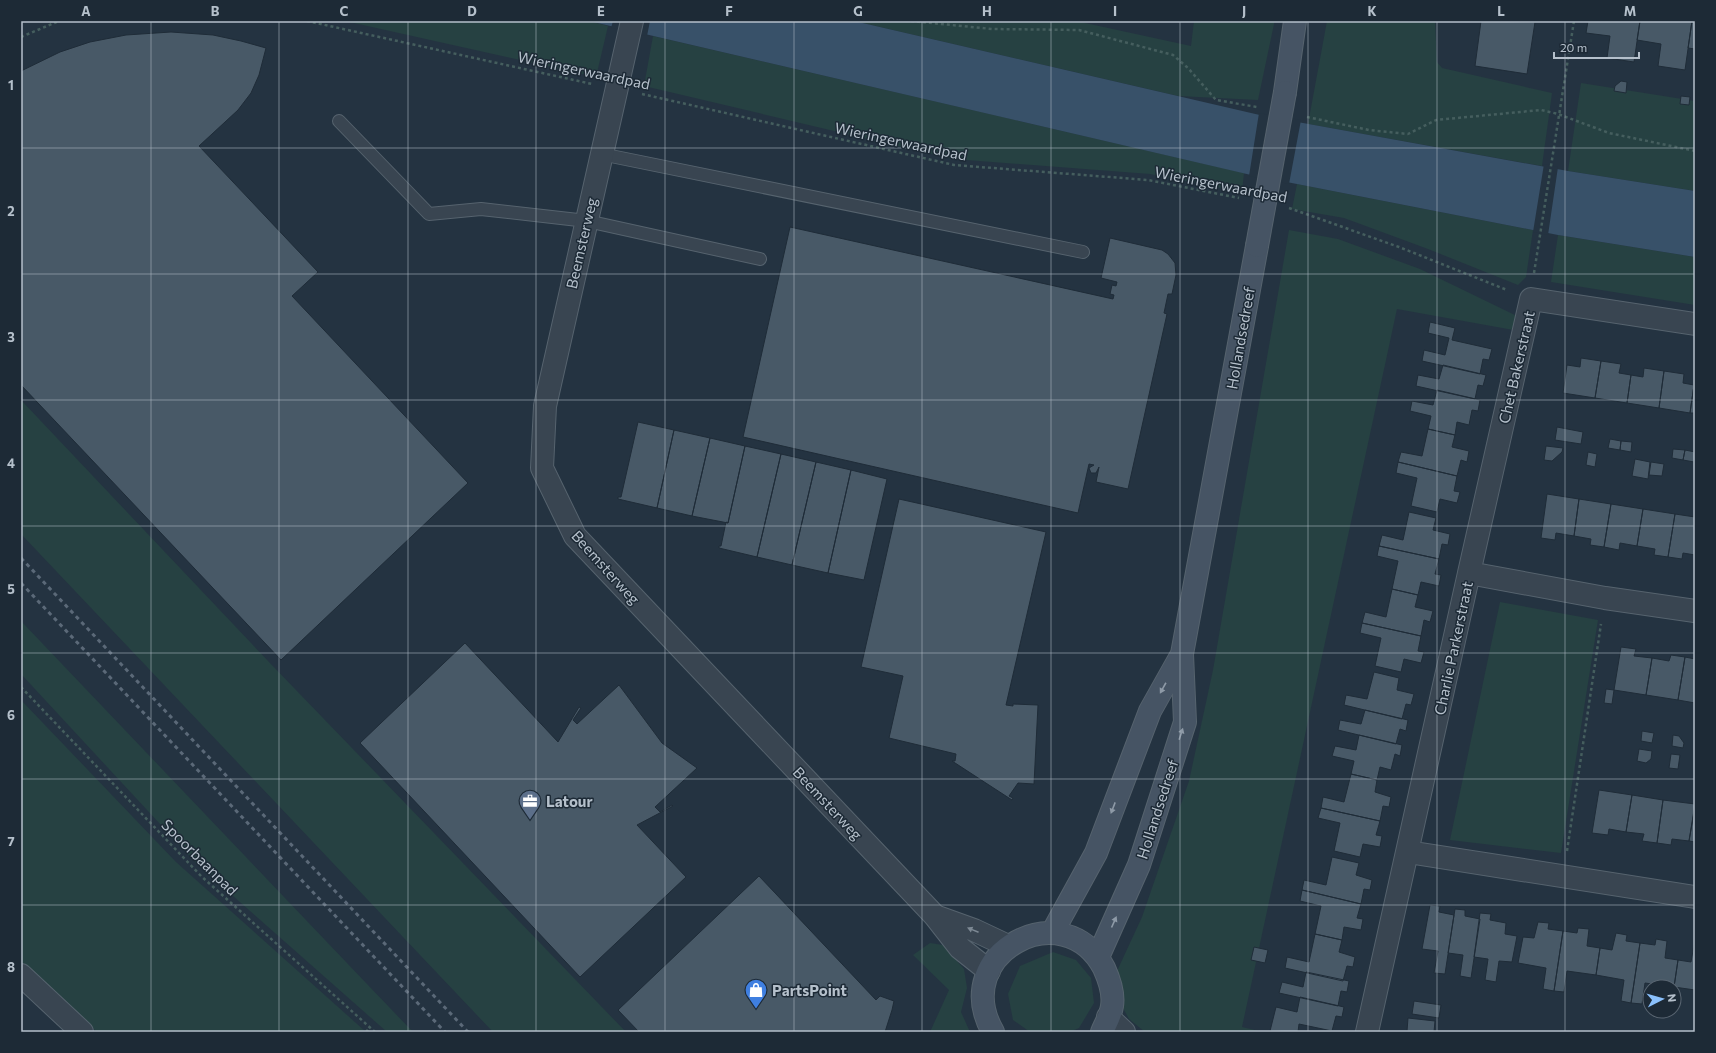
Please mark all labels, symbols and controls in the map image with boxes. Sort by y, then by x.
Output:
text: A [81,3,91,19]
text: B [211,3,220,19]
text: C [340,3,349,19]
text: D [467,3,477,19]
text: E [597,3,605,19]
text: F [725,3,733,19]
text: G [853,3,863,19]
text: H [982,3,992,19]
text: I [1113,3,1117,19]
text: J [1242,3,1246,19]
text: K [1367,3,1377,19]
text: L [1497,3,1505,19]
text: M [1624,3,1636,19]
scale bar [1554,34,1639,60]
text: 20 m [1560,40,1587,54]
street label: Wieringerwaardpad [516,47,652,93]
text: 1 [8,77,14,93]
street label: Wieringerwaardpad [833,118,969,164]
street label: Wieringerwaardpad [1153,162,1289,206]
street label: Beemsterweg [562,196,600,290]
text: 2 [7,203,15,219]
street label: Hollandsedreef [1222,285,1258,391]
street label: Chet Bakerstraat [1494,309,1538,425]
text: 3 [7,329,15,345]
text: 4 [7,455,15,471]
street label: Beemsterweg [568,526,644,608]
street label: Charlie Parkerstraat [1430,579,1476,717]
text: 5 [7,581,15,597]
one-way arrow [1159,682,1166,694]
text: 6 [7,707,15,723]
one-way arrow [1178,727,1184,739]
street label: Hollandsedreef [1132,757,1182,861]
street label: Beemsterweg [790,763,866,843]
office icon: Latour [517,788,543,821]
place label: Latour [546,792,593,810]
one-way arrow [1110,802,1116,814]
street label: Spoorbaanpad [158,815,242,899]
text: 7 [7,833,15,849]
one-way arrow [1111,916,1117,927]
one-way arrow [967,927,979,933]
text: 8 [7,959,15,975]
shop icon: PartsPoint [743,977,769,1010]
north arrow [1642,979,1682,1019]
place label: PartsPoint [772,981,847,999]
text: N [1666,993,1679,1003]

